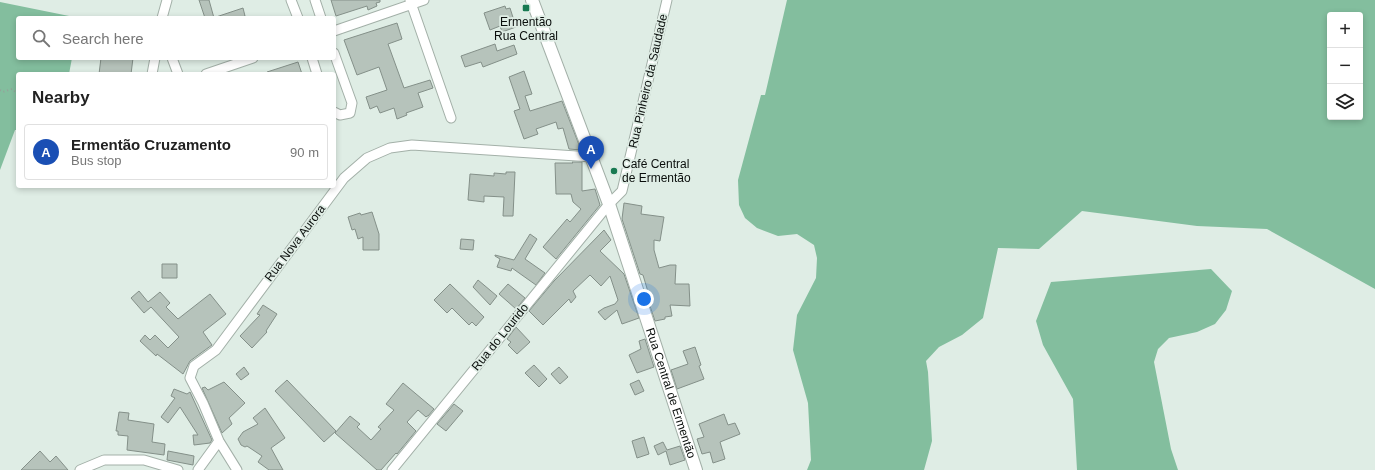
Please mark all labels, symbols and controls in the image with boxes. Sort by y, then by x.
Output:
marker: Ermentão Rua Central [521,3,531,13]
street label: Rua Pinheiro da Saudade [626,12,670,150]
map controls [1327,12,1363,120]
button: + [1327,12,1363,48]
place label: Ermentão Rua Central [494,15,558,43]
search box [16,16,336,60]
icon: search [30,27,52,49]
text: Search here [62,30,144,47]
button: − [1327,48,1363,84]
button: layers [1327,84,1363,120]
text: Nearby [32,88,90,107]
text: Ermentão Cruzamento [71,136,231,153]
pin: A [578,136,604,169]
text: A [41,145,51,160]
text: 90 m [290,145,319,160]
text: Bus stop [71,153,122,168]
place label: Café Central de Ermentão [622,157,691,185]
marker: Café Central de Ermentão [609,166,619,176]
street label: Rua Nova Aurora [262,202,328,284]
your location [634,289,654,309]
street label: Rua do Lourido [469,300,531,373]
street label: Rua Central de Ermentão [643,326,699,460]

